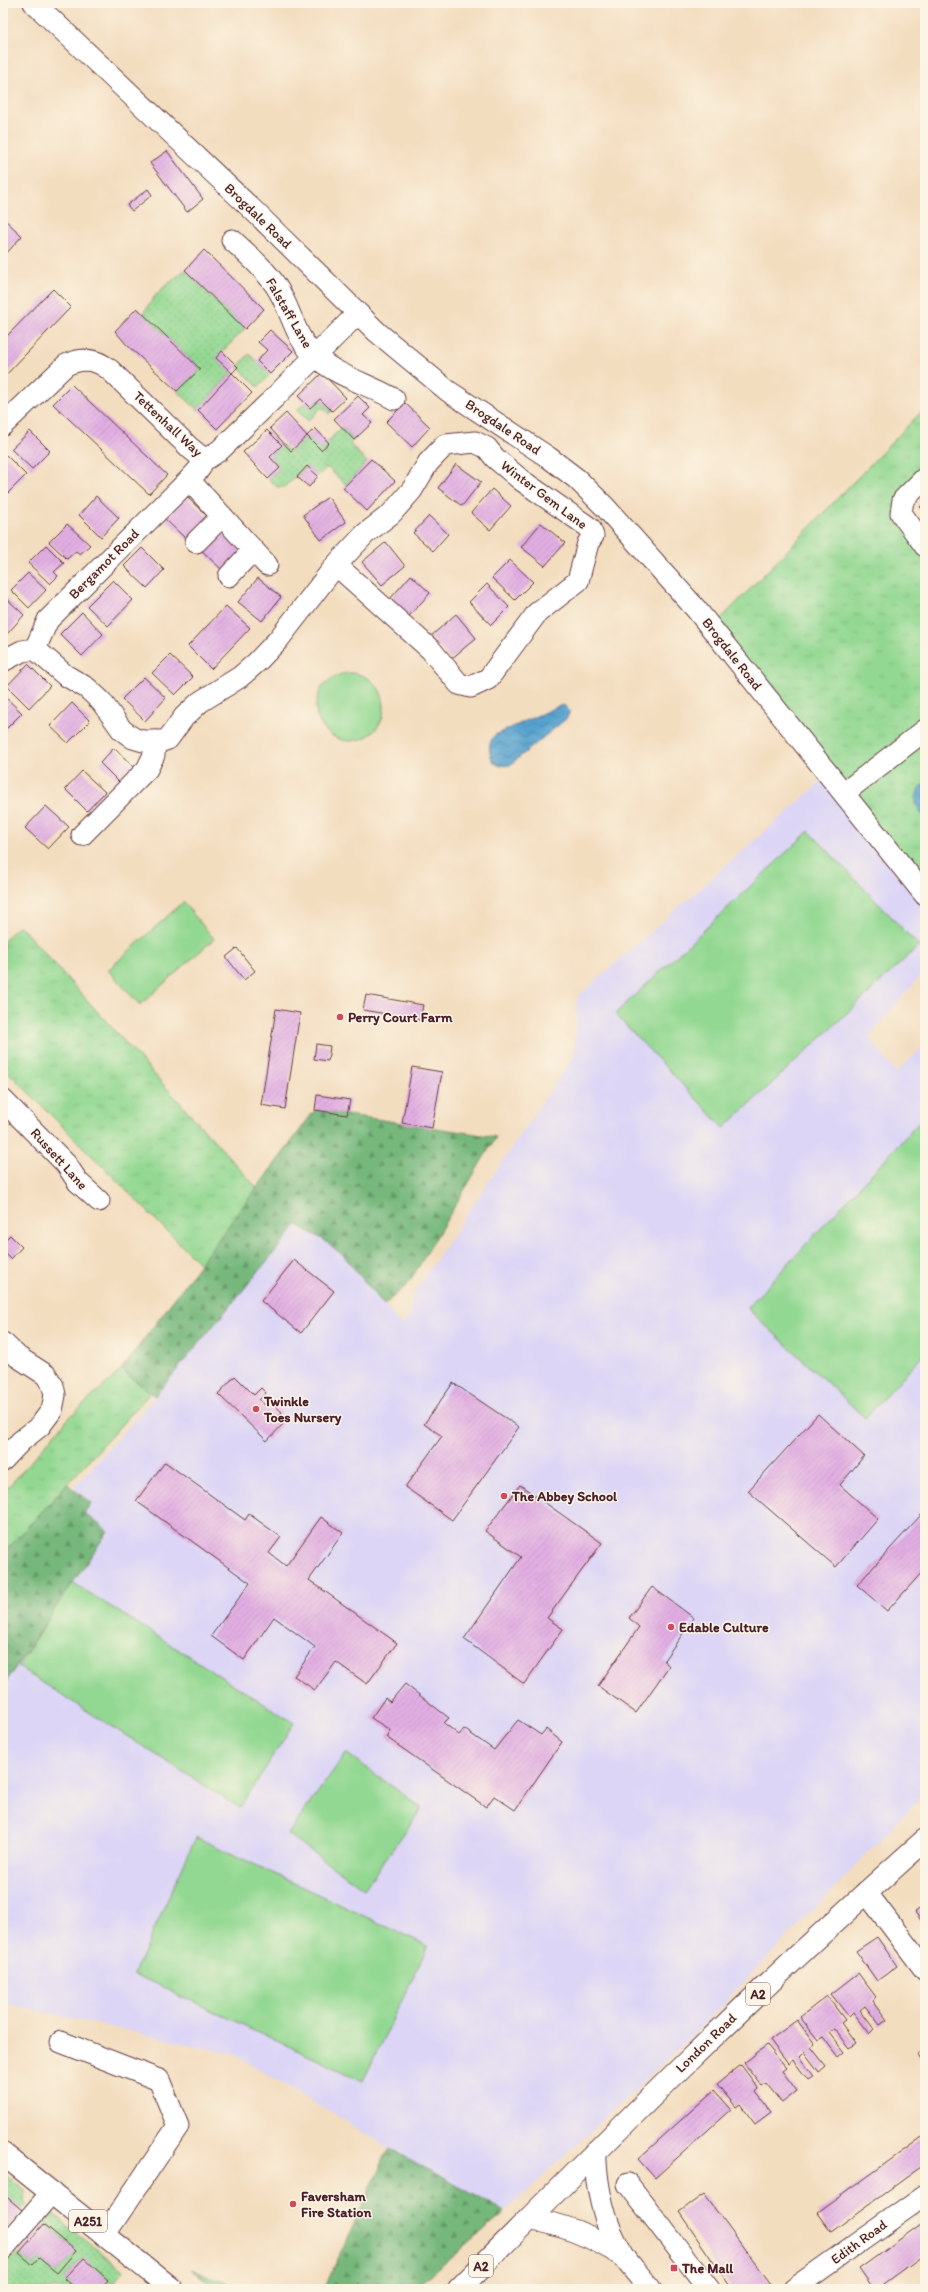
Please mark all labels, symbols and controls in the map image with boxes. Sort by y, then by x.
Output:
street label: Brogdale Road [221,180,296,253]
street label: Falstaff Lane [262,275,316,352]
street label: Tettenhall Way [130,388,206,461]
street label: Brogdale Road [462,396,544,459]
street label: Winter Gem Lane [497,457,591,533]
street label: Bergamot Road [65,525,143,603]
street label: Brogdale Road [698,614,766,694]
place label: Perry Court Farm [348,1009,453,1026]
marker: Perry Court Farm [335,1012,345,1022]
street label: Russett Lane [27,1125,91,1194]
place label: Twinkle Toes Nursery [263,1393,342,1426]
marker: Twinkle Toes Nursery [251,1404,261,1414]
place label: The Abbey School [511,1488,618,1505]
marker: The Abbey School [499,1491,509,1501]
place label: Edable Culture [679,1619,769,1636]
marker: Edable Culture [666,1622,676,1632]
road number: A2 [746,1983,770,2005]
street label: London Road [672,2009,740,2076]
place label: Faversham Fire Station [301,2188,371,2221]
marker: Faversham Fire Station [288,2199,298,2209]
road number: A251 [69,2210,107,2232]
street label: Edith Road [828,2216,891,2268]
road number: A2 [469,2255,493,2277]
place label: The Mall [681,2260,734,2277]
marker: The Mall [669,2263,679,2273]

